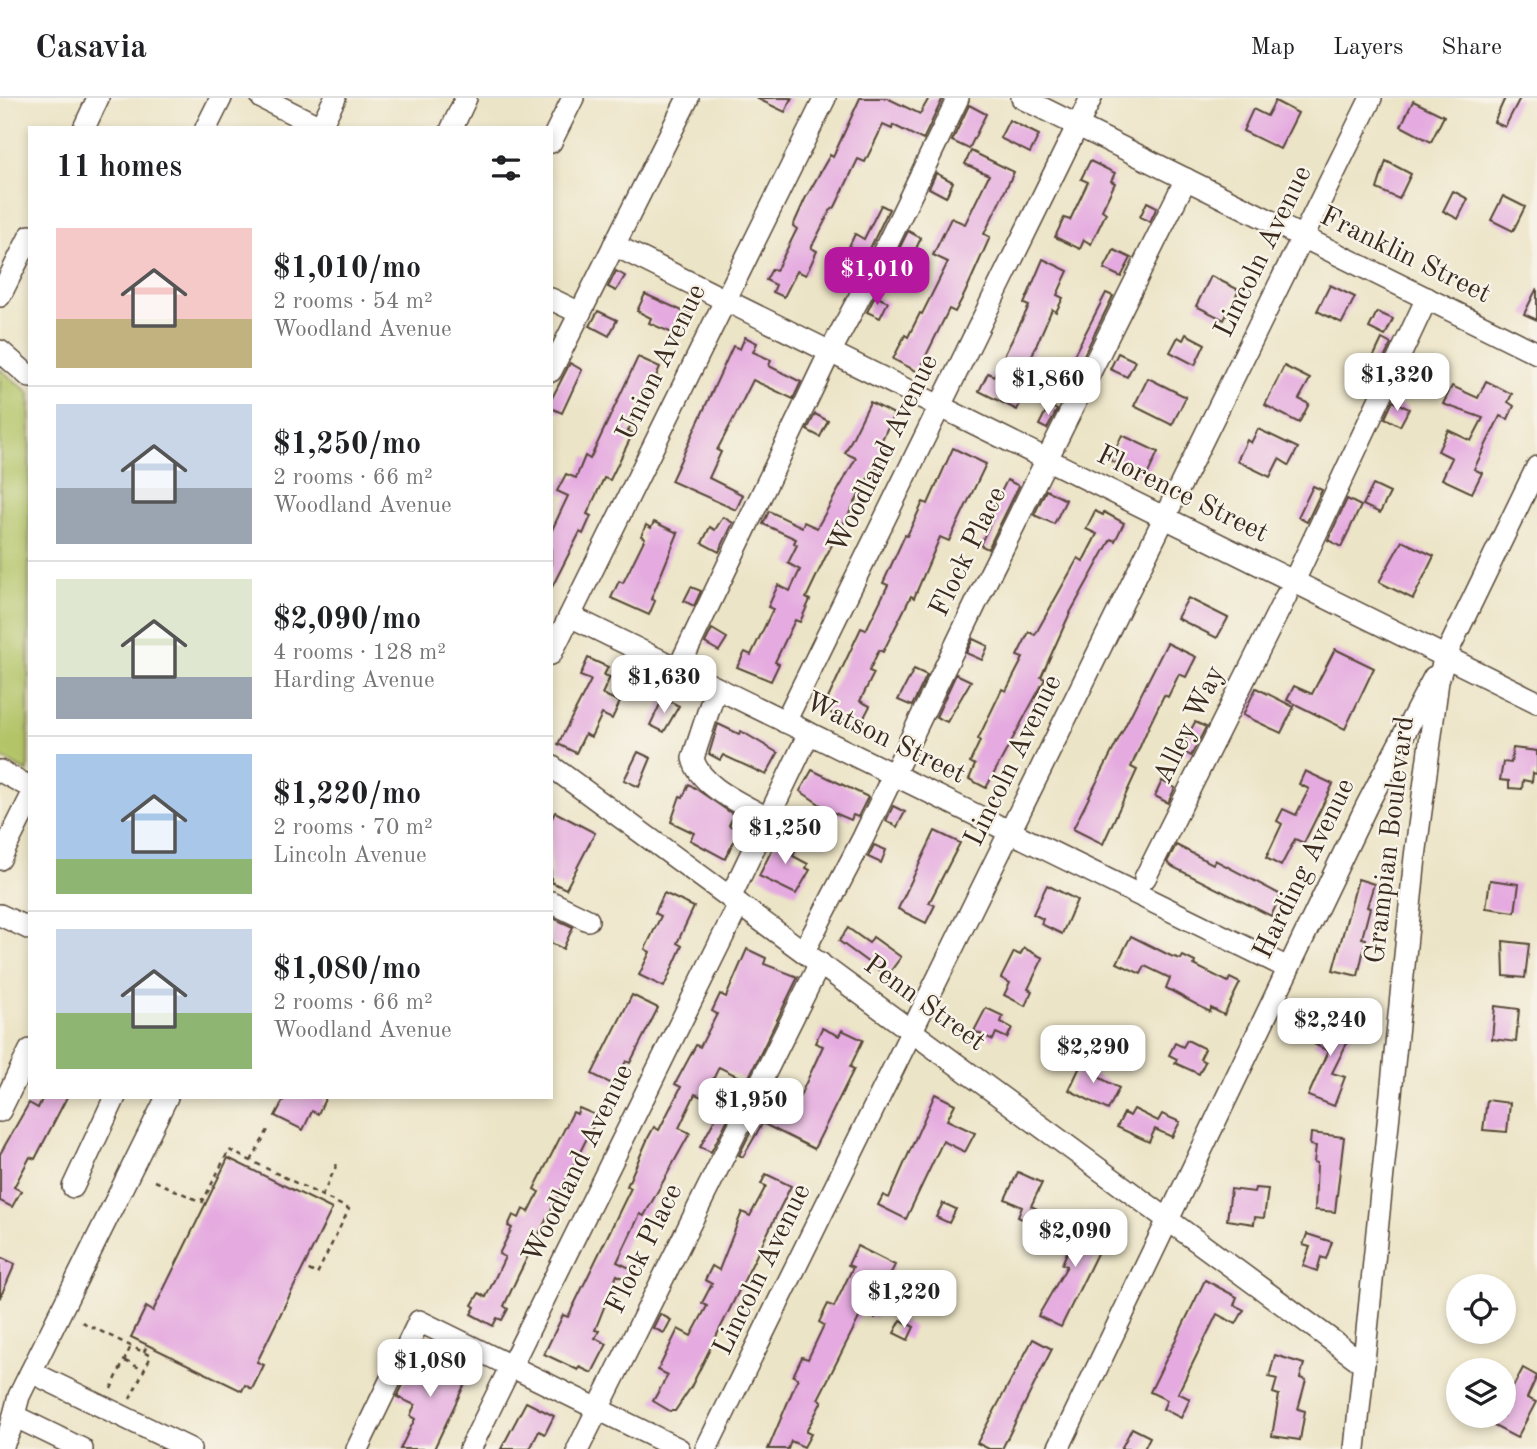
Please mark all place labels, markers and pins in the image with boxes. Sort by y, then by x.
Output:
pin: $1,010 [820,248,934,307]
pin: $1,320 [1340,354,1454,413]
pin: $1,860 [991,358,1105,417]
pin: $1,630 [607,656,721,715]
pin: $1,250 [728,806,842,866]
pin: $2,240 [1273,998,1387,1058]
pin: $2,290 [1036,1026,1150,1085]
pin: $1,950 [694,1079,808,1138]
pin: $2,090 [1018,1210,1132,1269]
pin: $1,220 [847,1270,961,1330]
pin: $1,080 [373,1340,487,1399]

